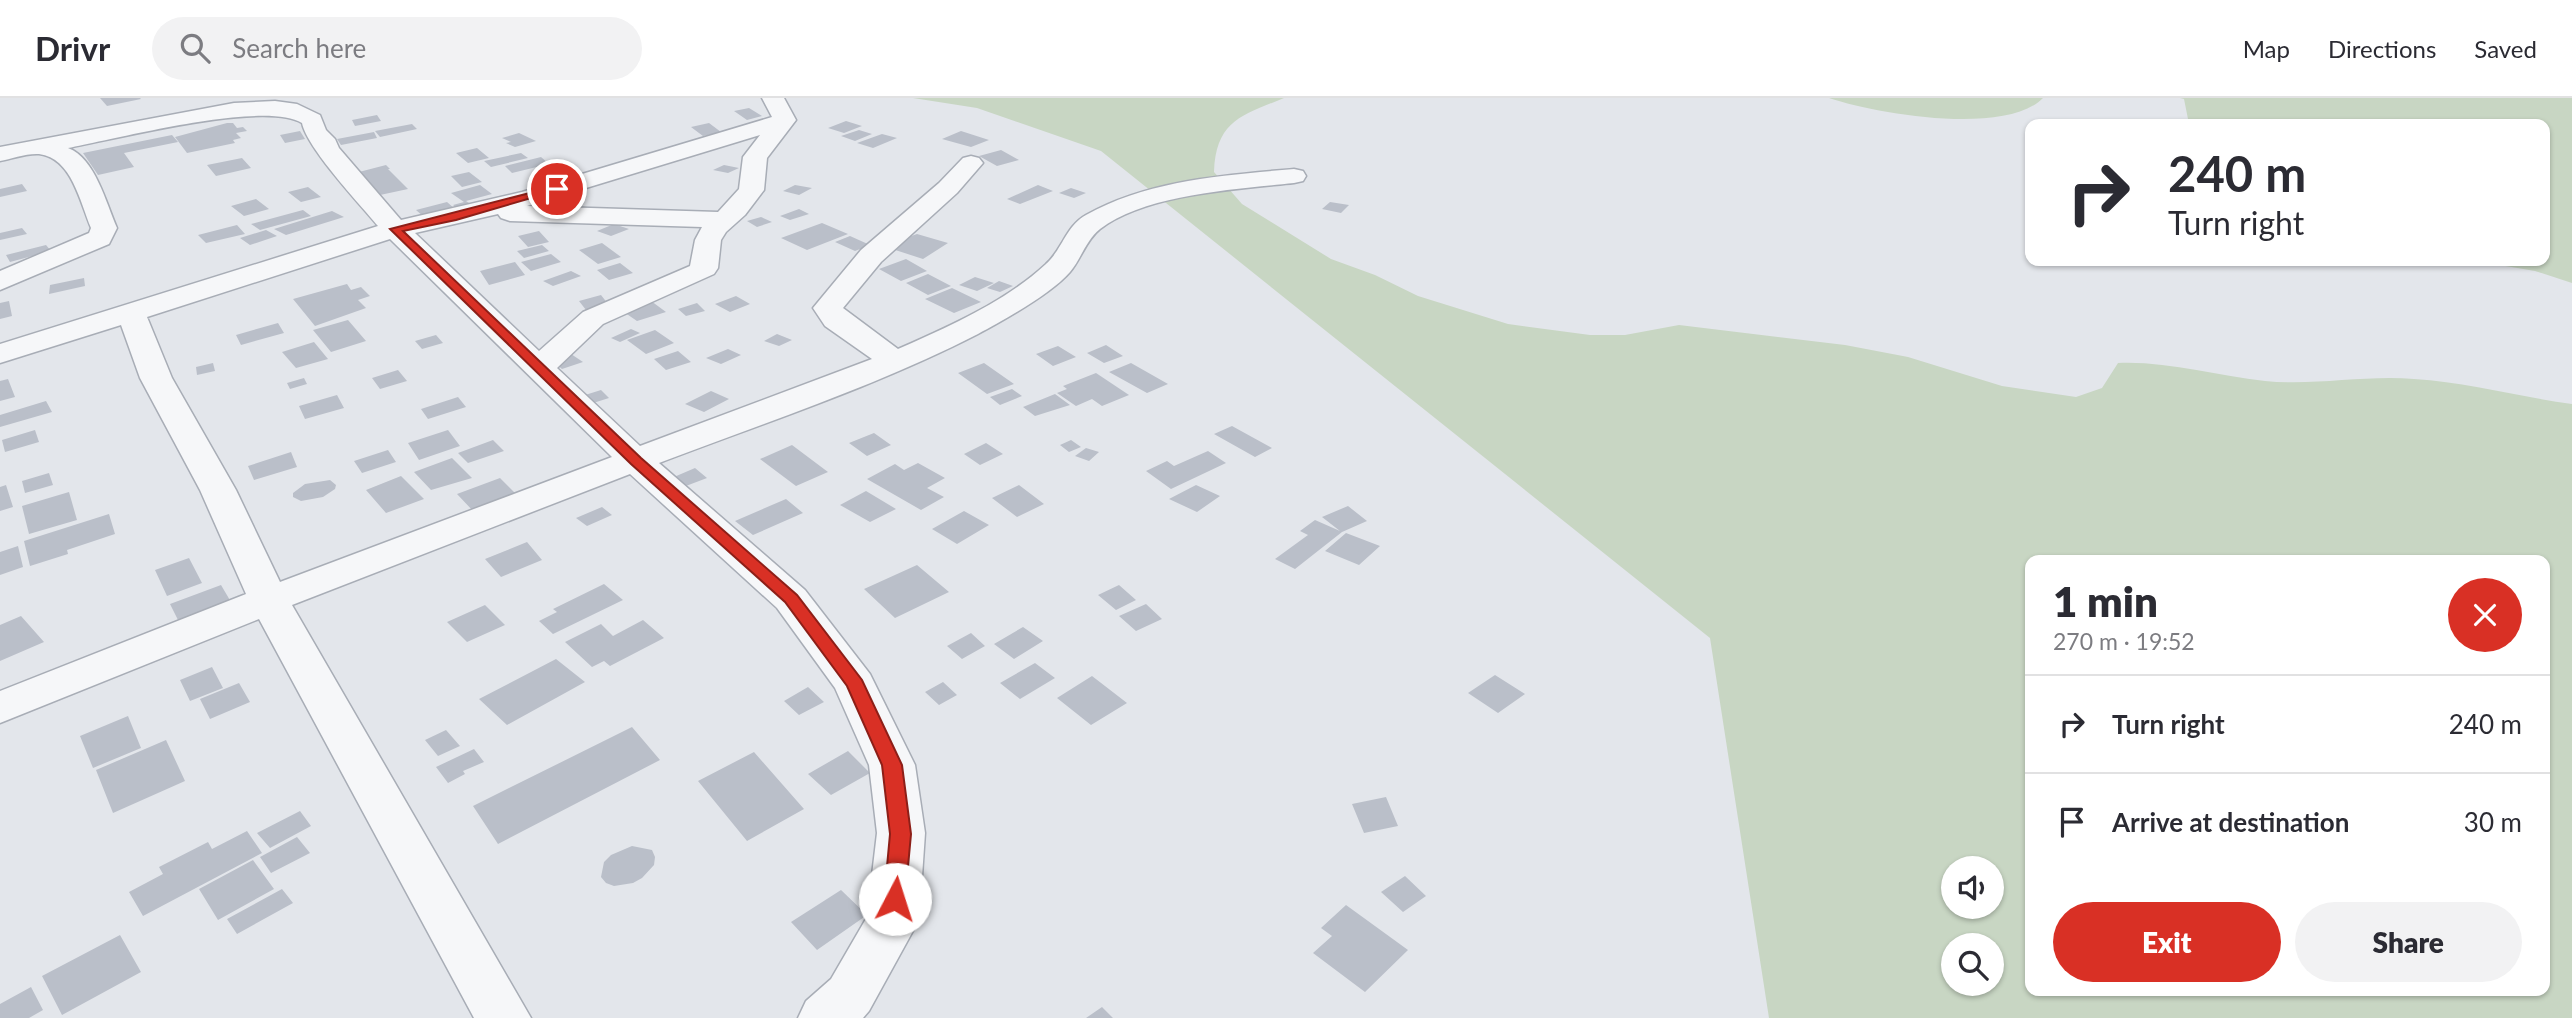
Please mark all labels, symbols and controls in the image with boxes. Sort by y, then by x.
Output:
search box [152,17,642,80]
text: Drivr [35,28,110,68]
icon: search [176,29,214,67]
text: Search here [232,32,366,64]
text: Map [2243,34,2290,63]
text: Directions [2328,34,2436,63]
text: Saved [2474,34,2537,63]
text: 240 m [2168,144,2306,202]
icon: right [2053,147,2144,238]
pin [527,159,587,219]
icon: arrive [538,170,576,208]
text: Turn right [2168,203,2304,242]
text: 1 min [2053,576,2158,626]
button: close [2448,578,2522,652]
text: 270 m · 19:52 [2053,627,2195,655]
icon: right [2053,705,2091,743]
text: Turn right [2112,708,2225,740]
text: 240 m [2449,708,2522,740]
icon: arrive [2053,803,2091,841]
text: Arrive at destination [2112,806,2349,838]
text: 30 m [2464,806,2522,838]
map controls [1941,856,2004,996]
button: sound [1941,856,2004,919]
position arrow [858,862,932,936]
button: Exit [2053,902,2281,982]
button: Share [2295,902,2522,982]
button: search [1941,933,2004,996]

